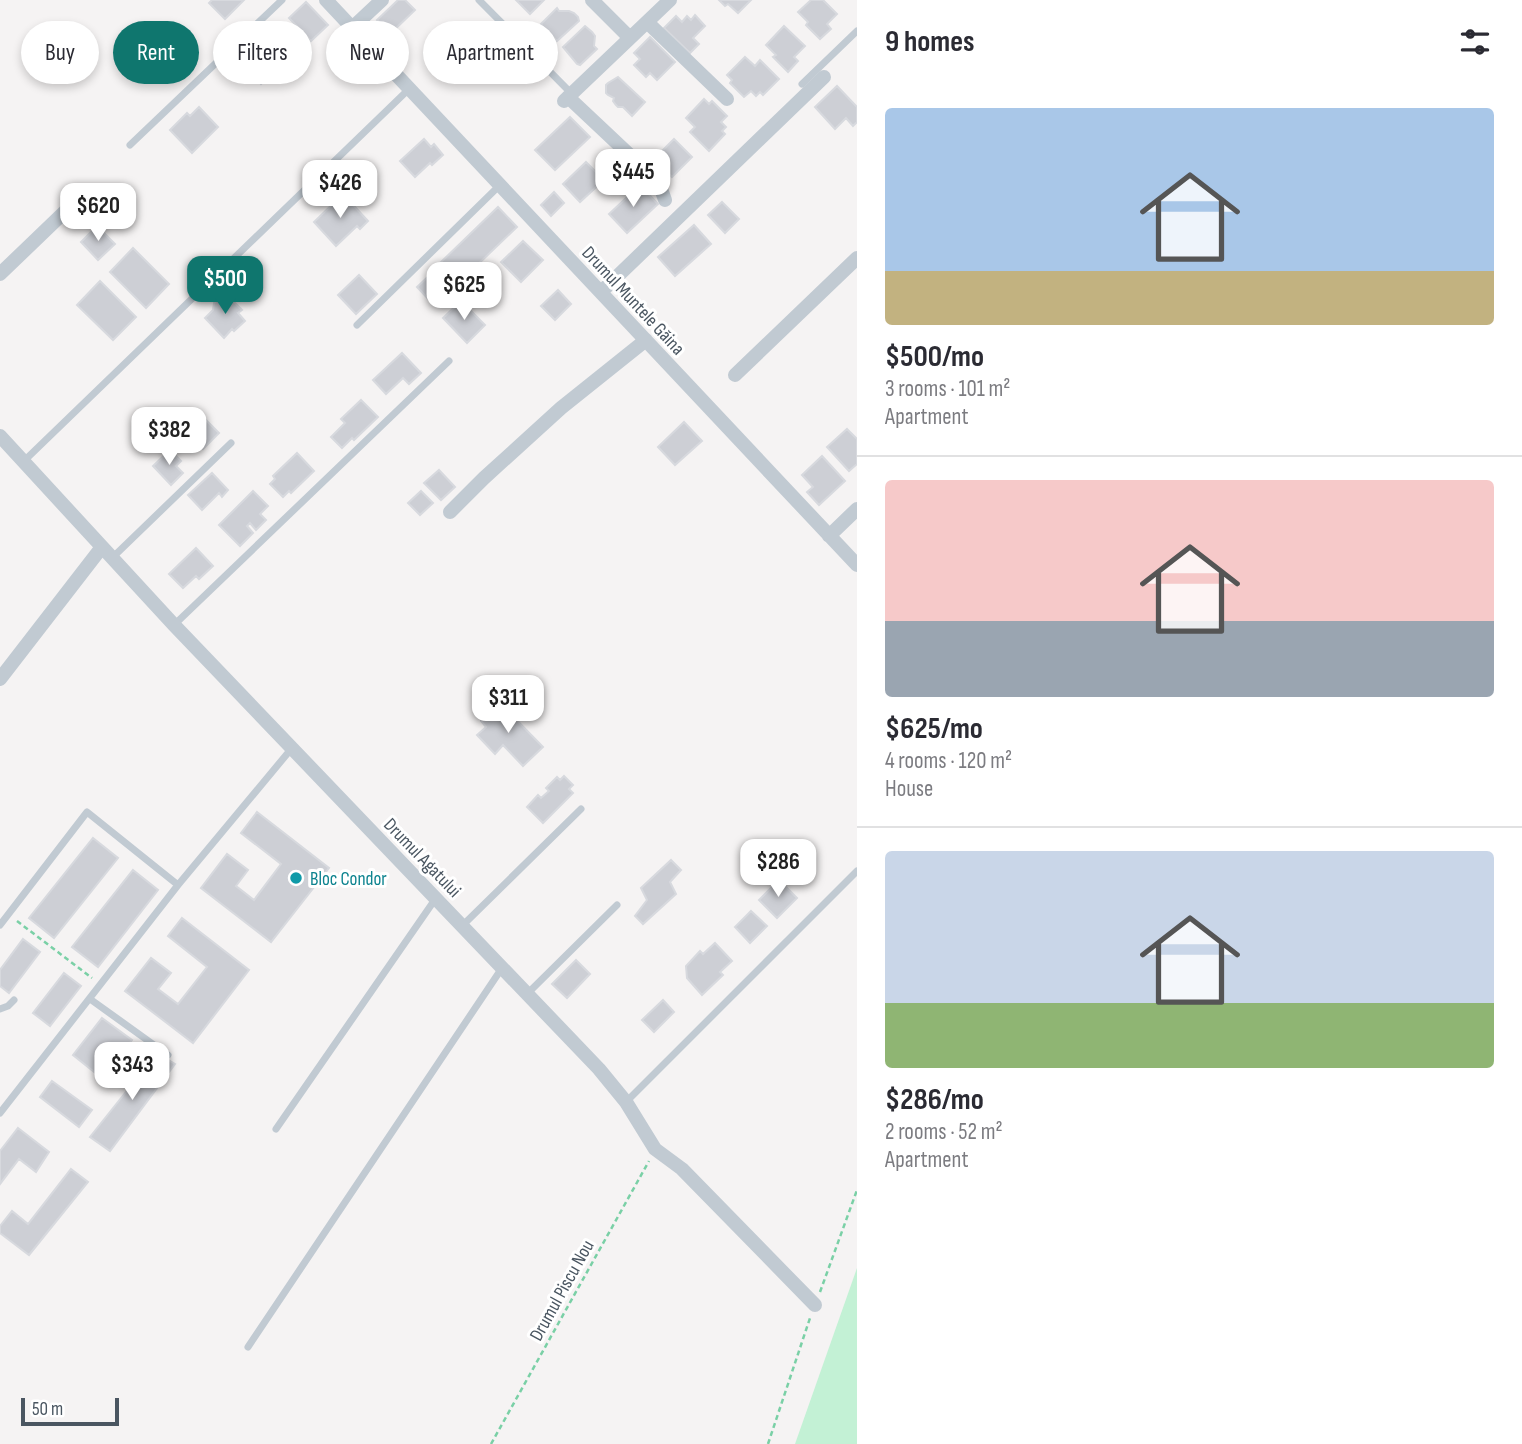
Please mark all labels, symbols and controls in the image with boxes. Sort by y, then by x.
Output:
chip: Buy [21,21,99,84]
chip: Rent [113,21,199,84]
chip: Filters [213,21,312,84]
chip: New [326,21,409,84]
chip: Apartment [423,21,558,84]
icon: filters [1456,23,1494,61]
text: 9 homes [885,24,975,60]
pin: $445 [592,150,674,209]
icon: home [1127,154,1253,280]
text: $445 [611,158,655,186]
pin: $426 [299,160,381,220]
text: $426 [318,169,362,197]
pin: $620 [57,184,139,243]
text: $620 [76,192,120,220]
street label: Drumul Muntele Găina [577,242,689,360]
pin: $500 [184,256,266,316]
pin: $625 [423,262,505,322]
text: $500 [203,265,247,293]
text: $625 [443,271,485,299]
text: $500/mo [885,339,984,375]
text: 3 rooms · 101 m² [885,375,1010,403]
text: Apartment [885,403,969,431]
pin: $382 [128,407,210,467]
text: $382 [147,416,191,444]
icon: home [1127,526,1253,652]
pin: $311 [467,676,549,735]
text: $311 [488,684,528,712]
text: $625/mo [885,711,983,747]
text: 4 rooms · 120 m² [885,747,1012,775]
text: House [885,775,933,803]
street label: Drumul Agatului [378,814,465,902]
pin: $286 [737,839,819,899]
text: $286 [756,848,800,876]
place label: Bloc Condor [310,868,387,891]
marker: Bloc Condor [288,870,304,886]
icon: home [1127,897,1253,1023]
pin: $343 [91,1042,173,1102]
text: $343 [110,1051,154,1079]
text: $286/mo [885,1082,984,1118]
text: 2 rooms · 52 m² [885,1118,1003,1146]
text: Apartment [885,1146,969,1174]
street label: Drumul Piscu Nou [525,1236,599,1345]
scale bar [21,1395,119,1427]
text: 50 m [32,1398,63,1421]

